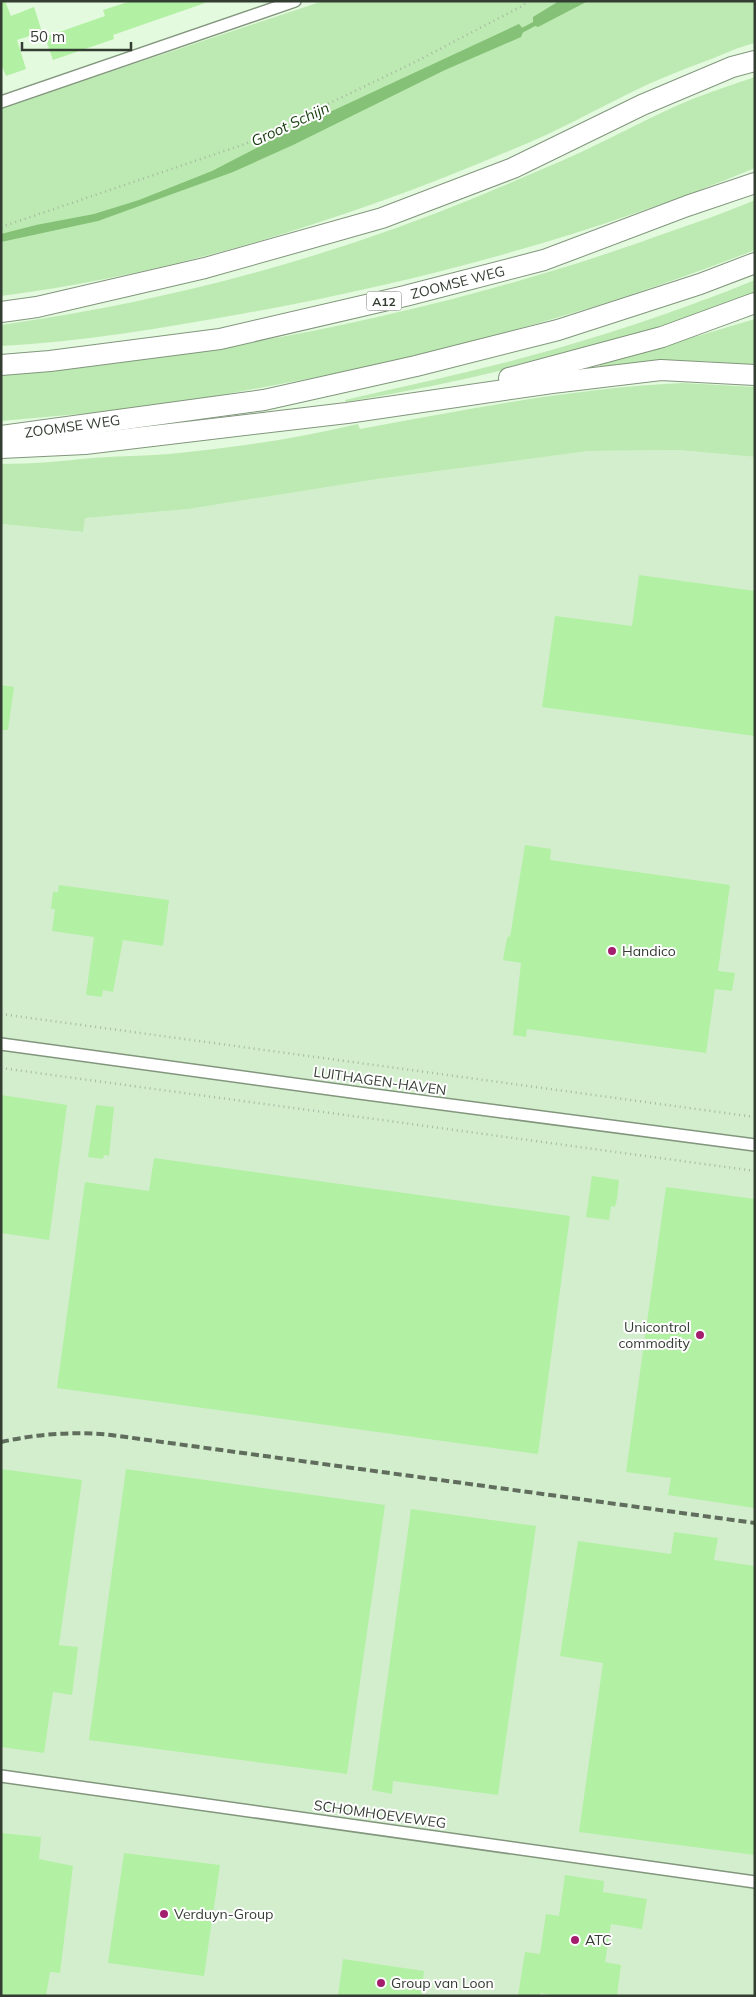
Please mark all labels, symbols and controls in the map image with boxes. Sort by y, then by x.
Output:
scale bar [22,20,131,52]
text: 50 m [30,27,65,46]
water label: Groot Schijn [248,98,332,150]
street label: ZOOMSE WEG [409,262,507,303]
road number: A12 [366,292,402,310]
street label: ZOOMSE WEG [23,411,121,442]
place label: Handico [622,942,676,960]
marker: Handico [606,945,618,957]
street label: LUITHAGEN-HAVEN [312,1063,448,1099]
place label: Unicontrol commodity [618,1318,691,1352]
marker: Unicontrol commodity [694,1329,706,1341]
street label: SCHOMHOEVEWEG [313,1796,447,1832]
place label: Verduyn-Group [174,1905,273,1923]
marker: Verduyn-Group [158,1908,170,1920]
place label: ATC [585,1931,612,1949]
marker: ATC [569,1934,581,1946]
place label: Group van Loon [391,1974,494,1992]
marker: Group van Loon [375,1977,387,1989]

